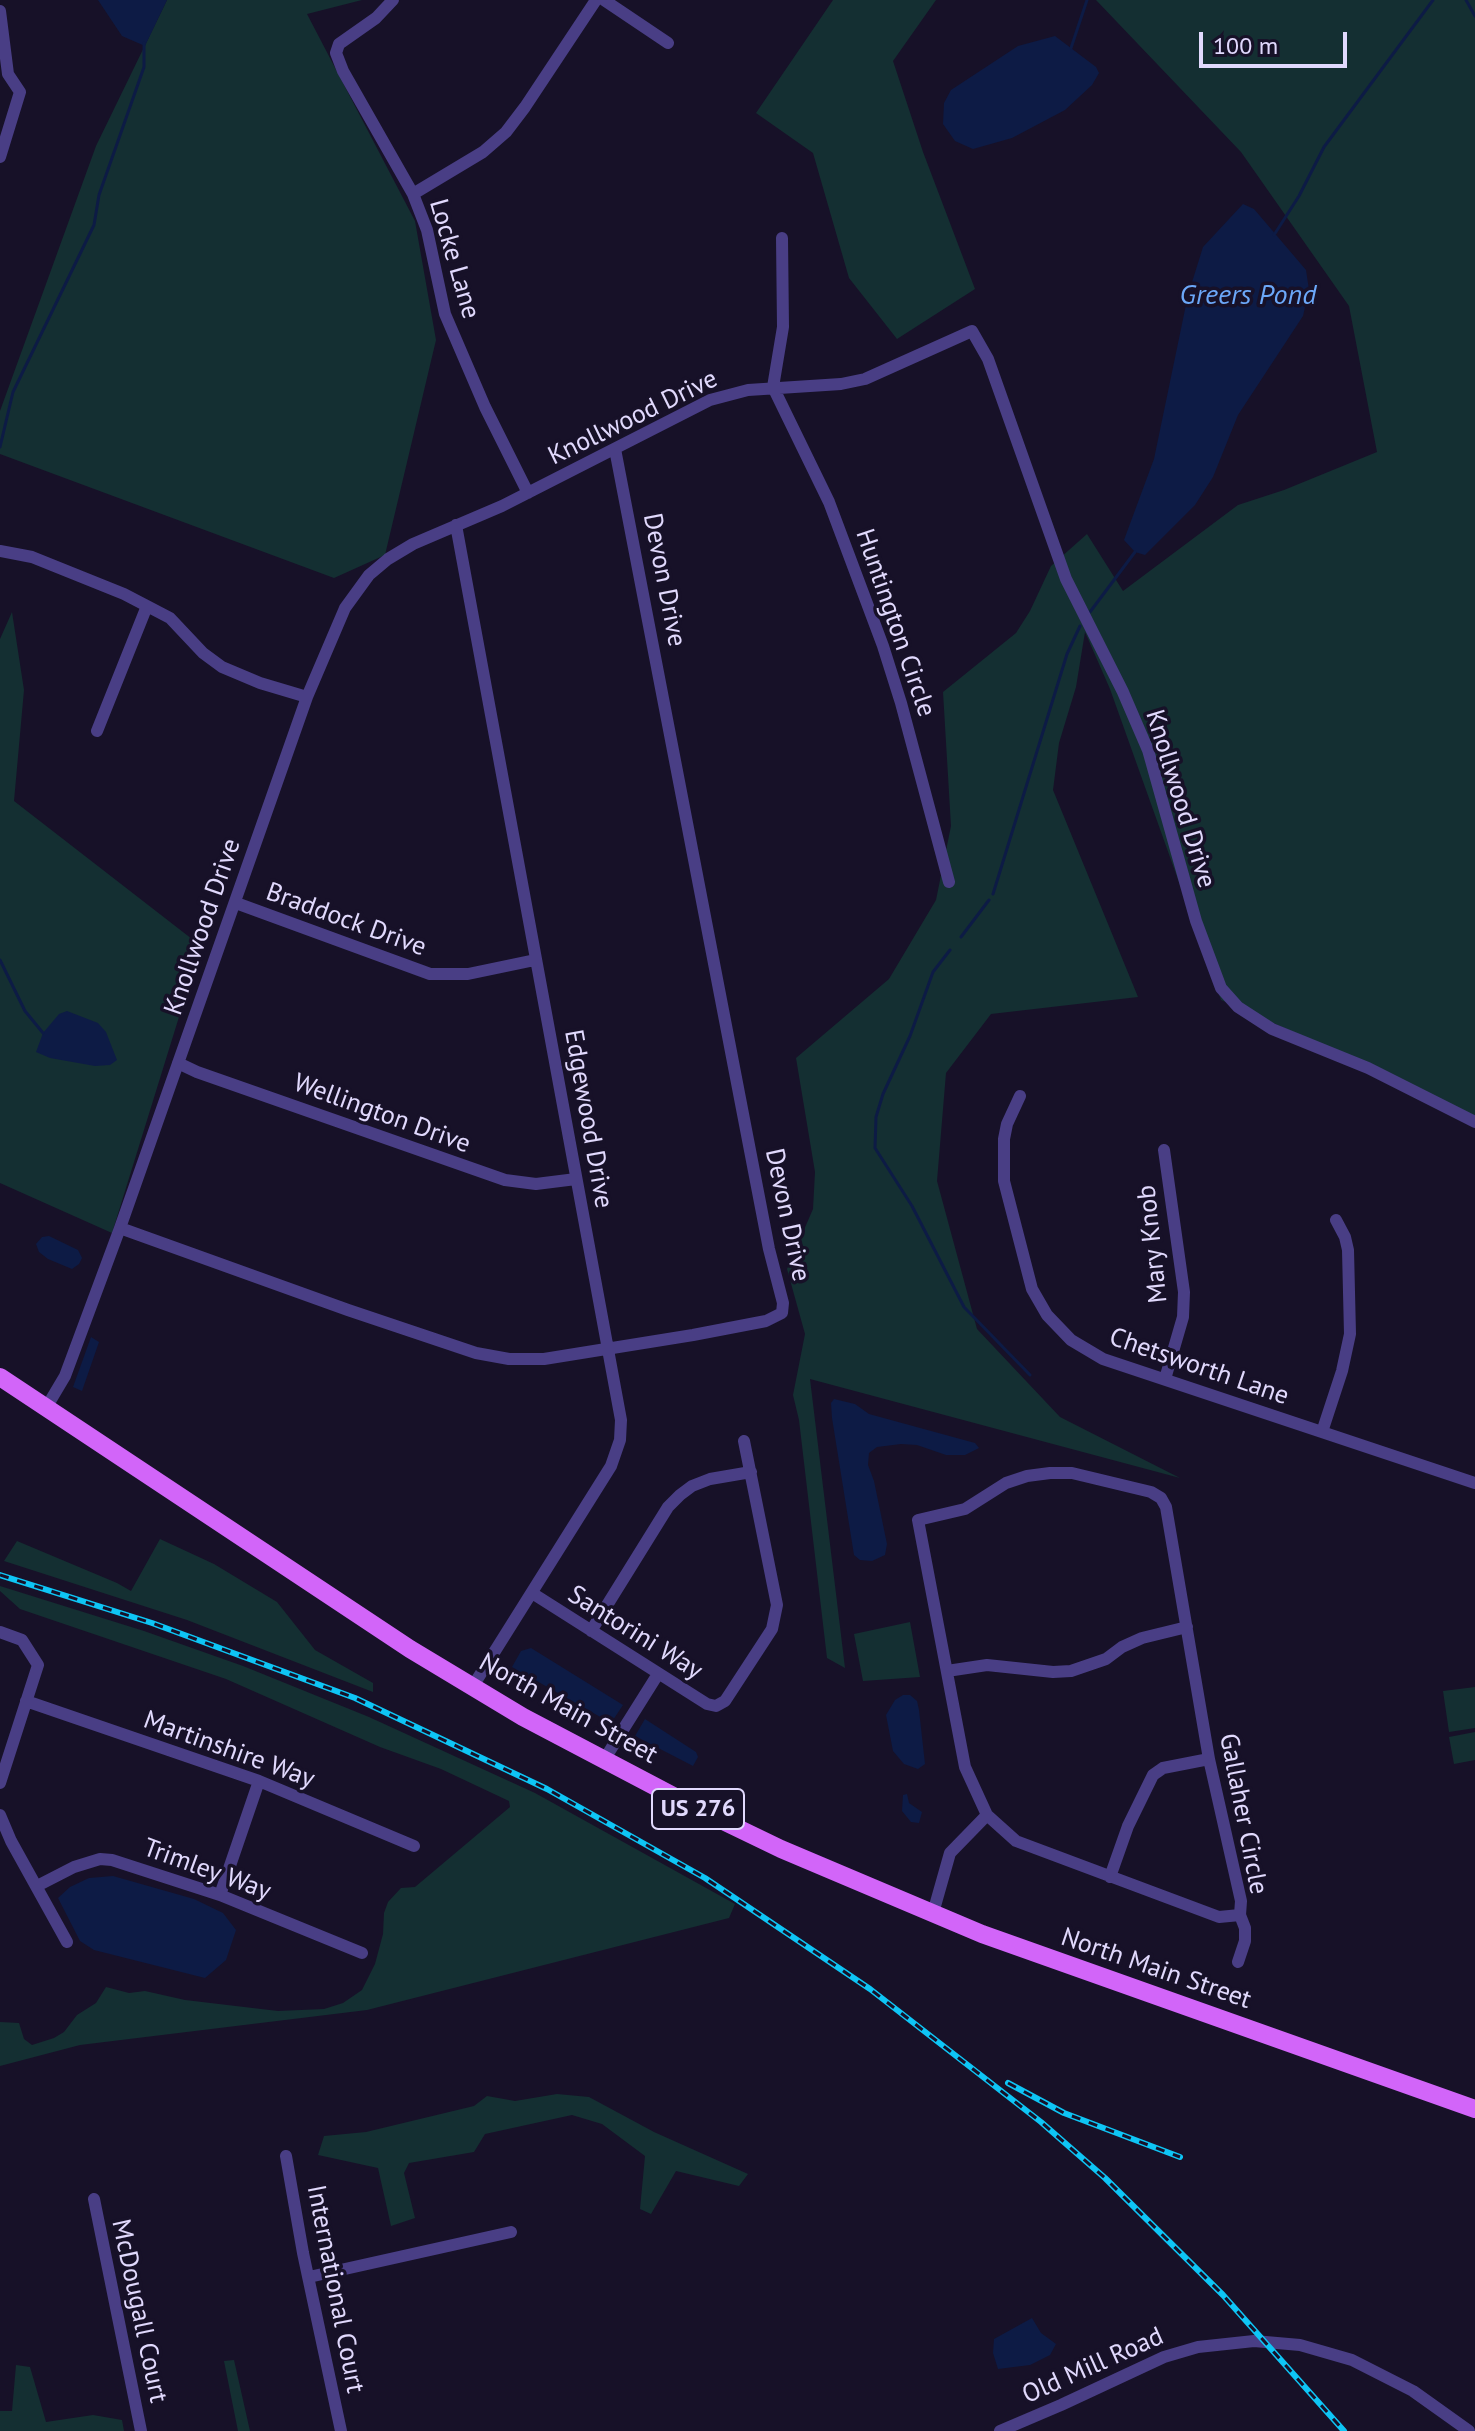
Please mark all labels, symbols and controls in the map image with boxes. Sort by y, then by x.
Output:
scale bar [1203,16,1351,66]
text: 100 m [1213,30,1278,61]
street label: Locke Lane [422,196,486,322]
water label: Greers Pond [1180,279,1316,313]
street label: Knollwood Drive [543,364,723,472]
street label: Devon Drive [636,511,692,649]
street label: Huntington Circle [848,525,942,721]
street label: Knollwood Drive [1138,706,1222,892]
street label: Knollwood Drive [158,835,248,1019]
street label: Braddock Drive [262,877,430,963]
street label: Edgewood Drive [557,1027,619,1211]
street label: Wellington Drive [289,1068,475,1160]
street label: Devon Drive [758,1146,816,1284]
street label: Mary Knob [1131,1183,1175,1305]
street label: Chetsworth Lane [1105,1322,1293,1412]
street label: Santorini Way [562,1579,708,1687]
street label: North Main Street [473,1647,663,1771]
street label: Martinshire Way [139,1705,319,1795]
street label: Gallaher Circle [1212,1731,1274,1897]
road number: US 276 [652,1789,744,1829]
street label: Trimley Way [139,1833,275,1907]
street label: North Main Street [1057,1922,1255,2016]
street label: International Court [300,2182,370,2396]
street label: McDougall Court [104,2217,174,2405]
street label: Old Mill Road [1018,2321,1168,2411]

